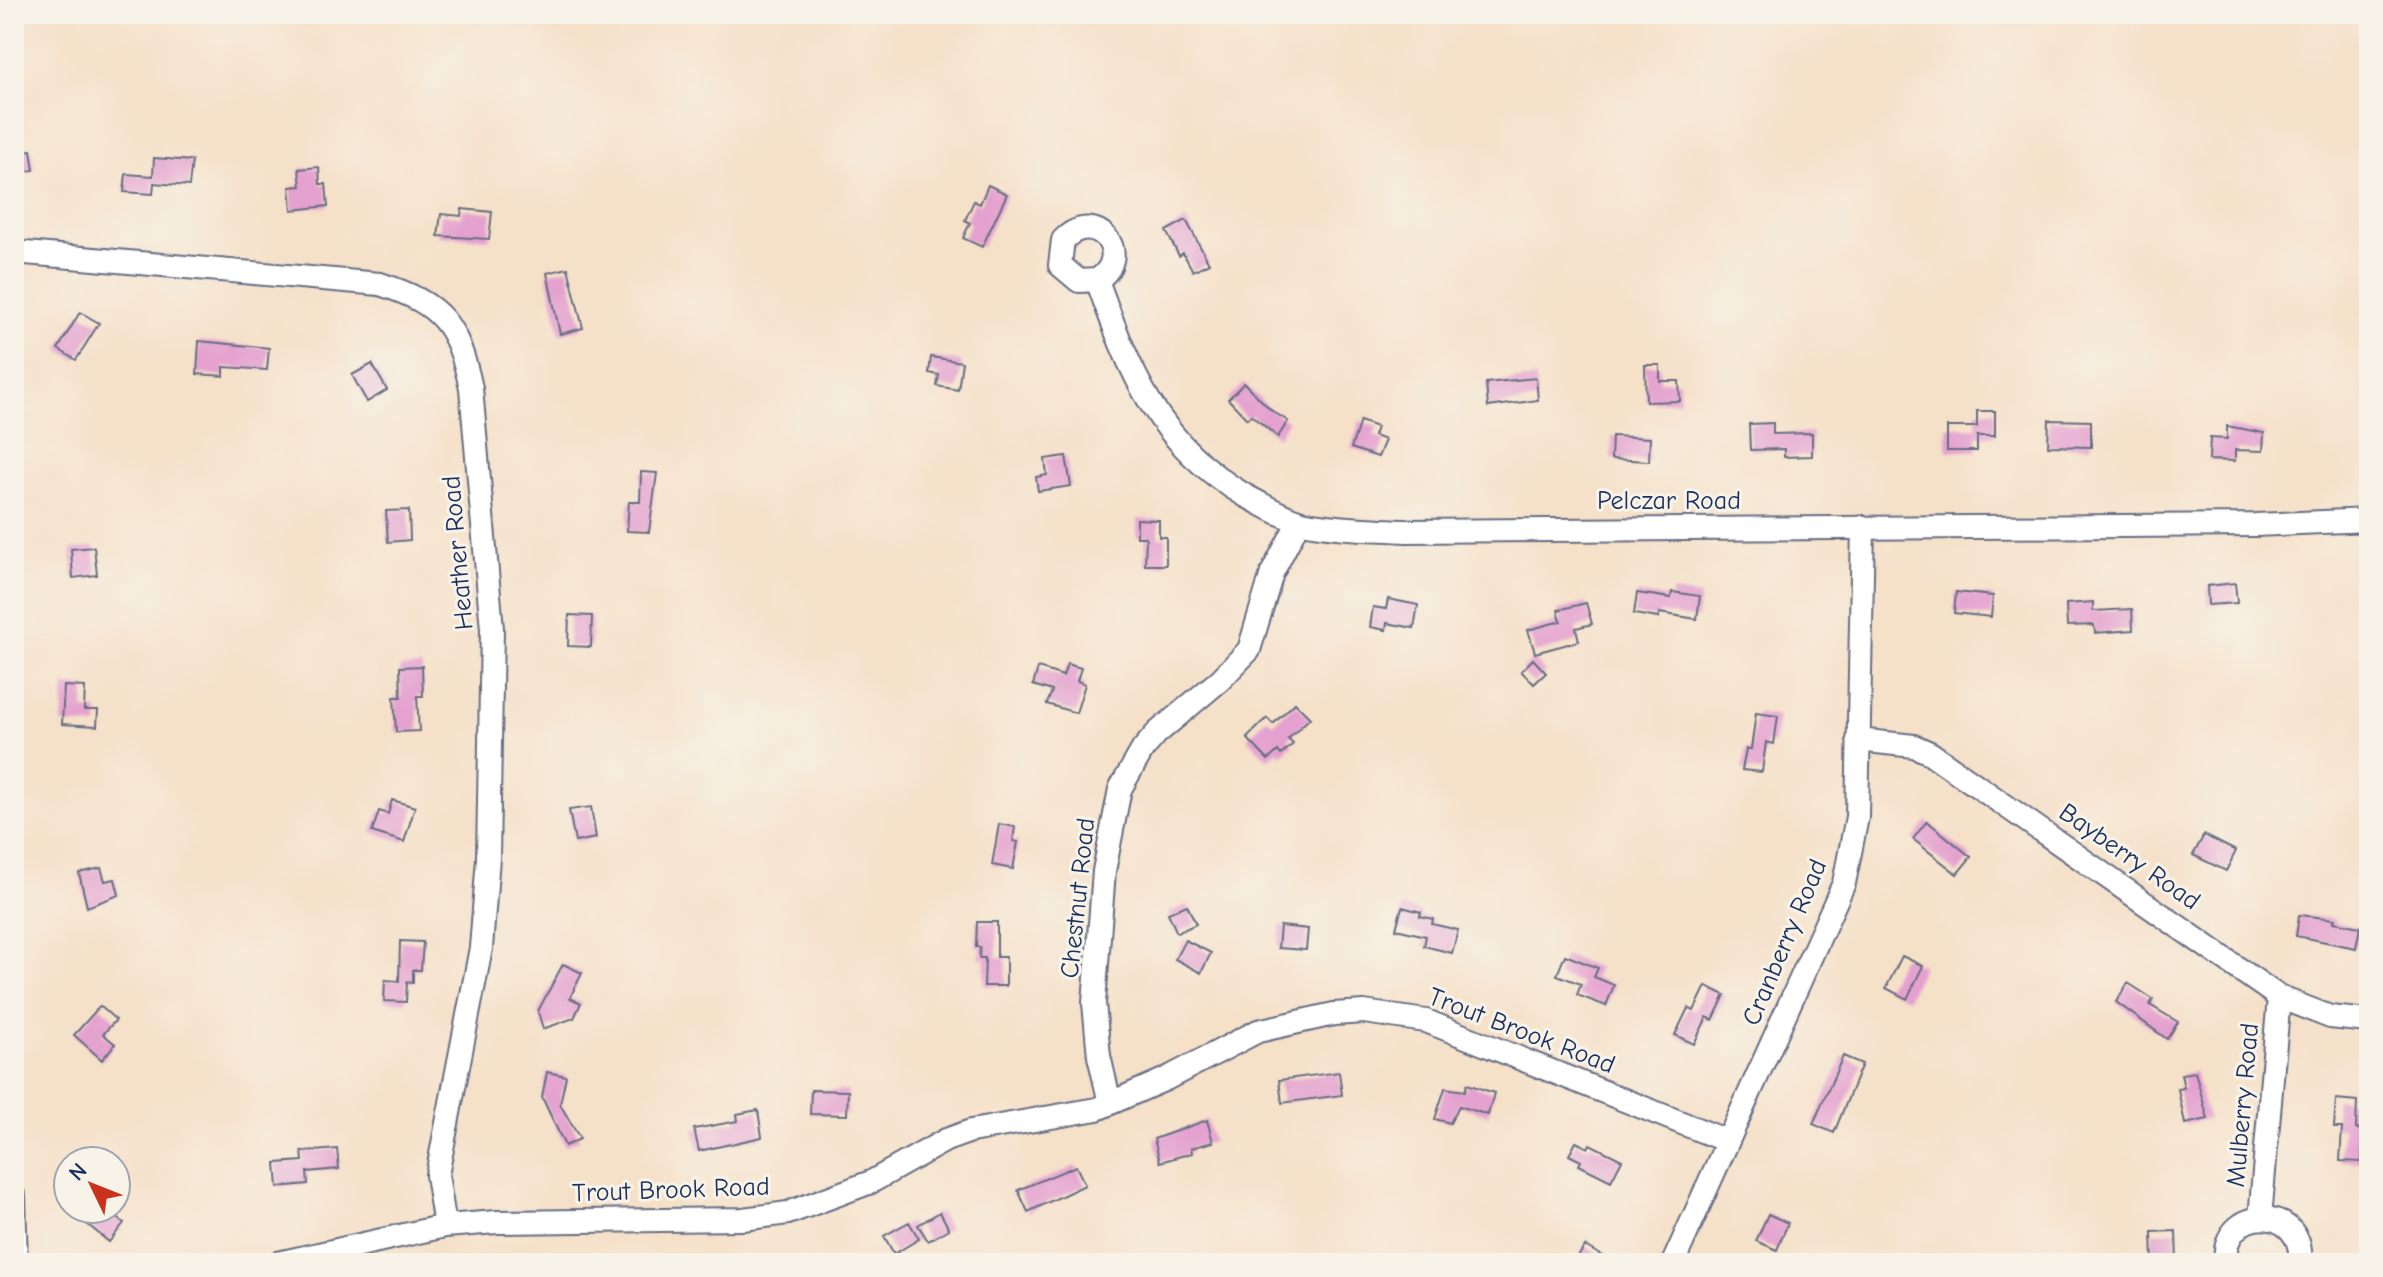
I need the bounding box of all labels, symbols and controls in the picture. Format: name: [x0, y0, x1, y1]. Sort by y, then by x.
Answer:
street label: Heather Road: [436, 475, 480, 631]
street label: Pelczar Road: [1597, 486, 1741, 516]
street label: Bayberry Road: [2053, 797, 2206, 916]
street label: Chestnut Road: [1055, 816, 1101, 980]
street label: Cranberry Road: [1736, 855, 1833, 1030]
street label: Trout Brook Road: [1424, 982, 1619, 1080]
street label: Mulberry Road: [2221, 1022, 2265, 1188]
north arrow: [52, 1145, 132, 1225]
text: N: [64, 1158, 93, 1186]
street label: Trout Brook Road: [572, 1172, 770, 1208]

